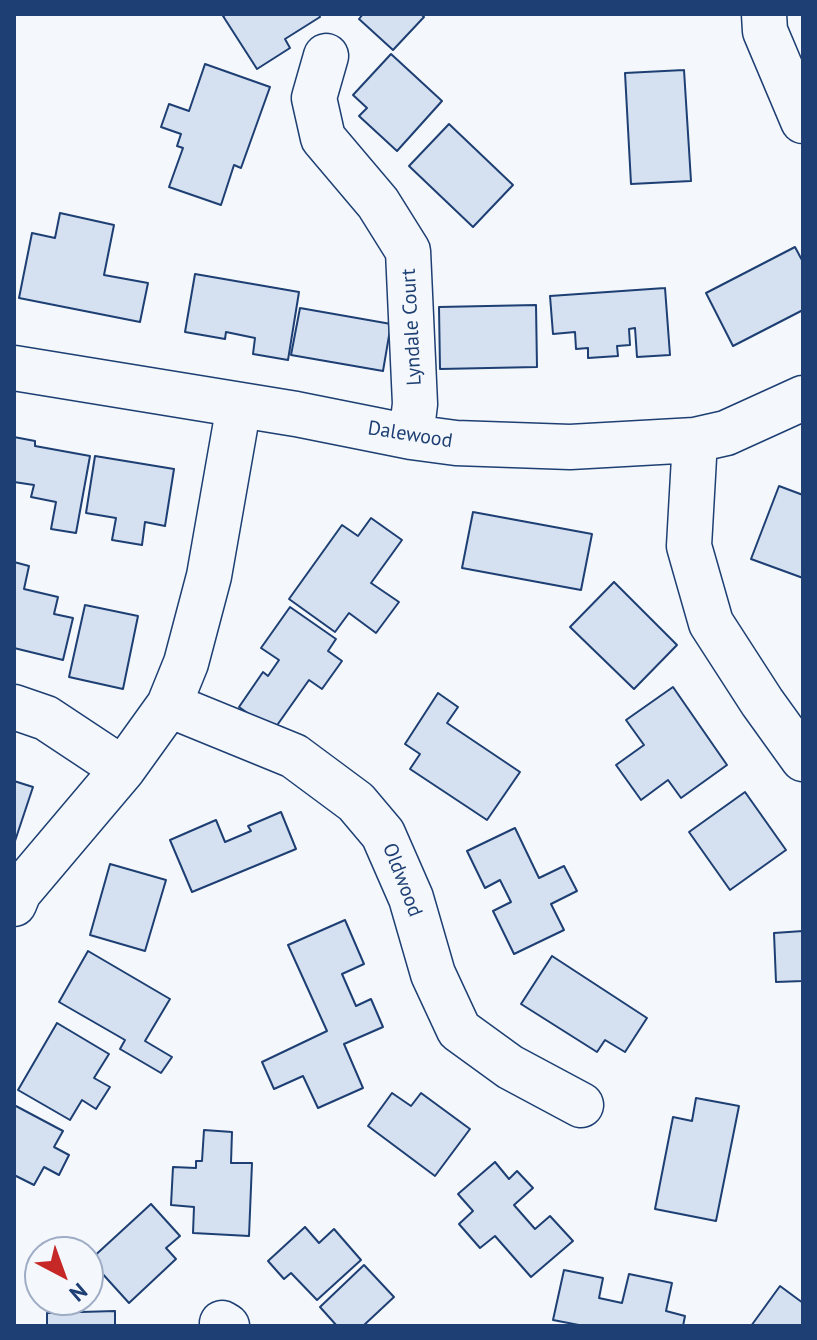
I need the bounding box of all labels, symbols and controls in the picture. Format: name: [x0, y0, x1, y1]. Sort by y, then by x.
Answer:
street label: Lyndale Court: [397, 268, 427, 386]
street label: Dalewood: [366, 416, 454, 454]
street label: Oldwood: [377, 840, 427, 920]
north arrow: [24, 1236, 104, 1316]
text: N: [64, 1277, 93, 1308]

